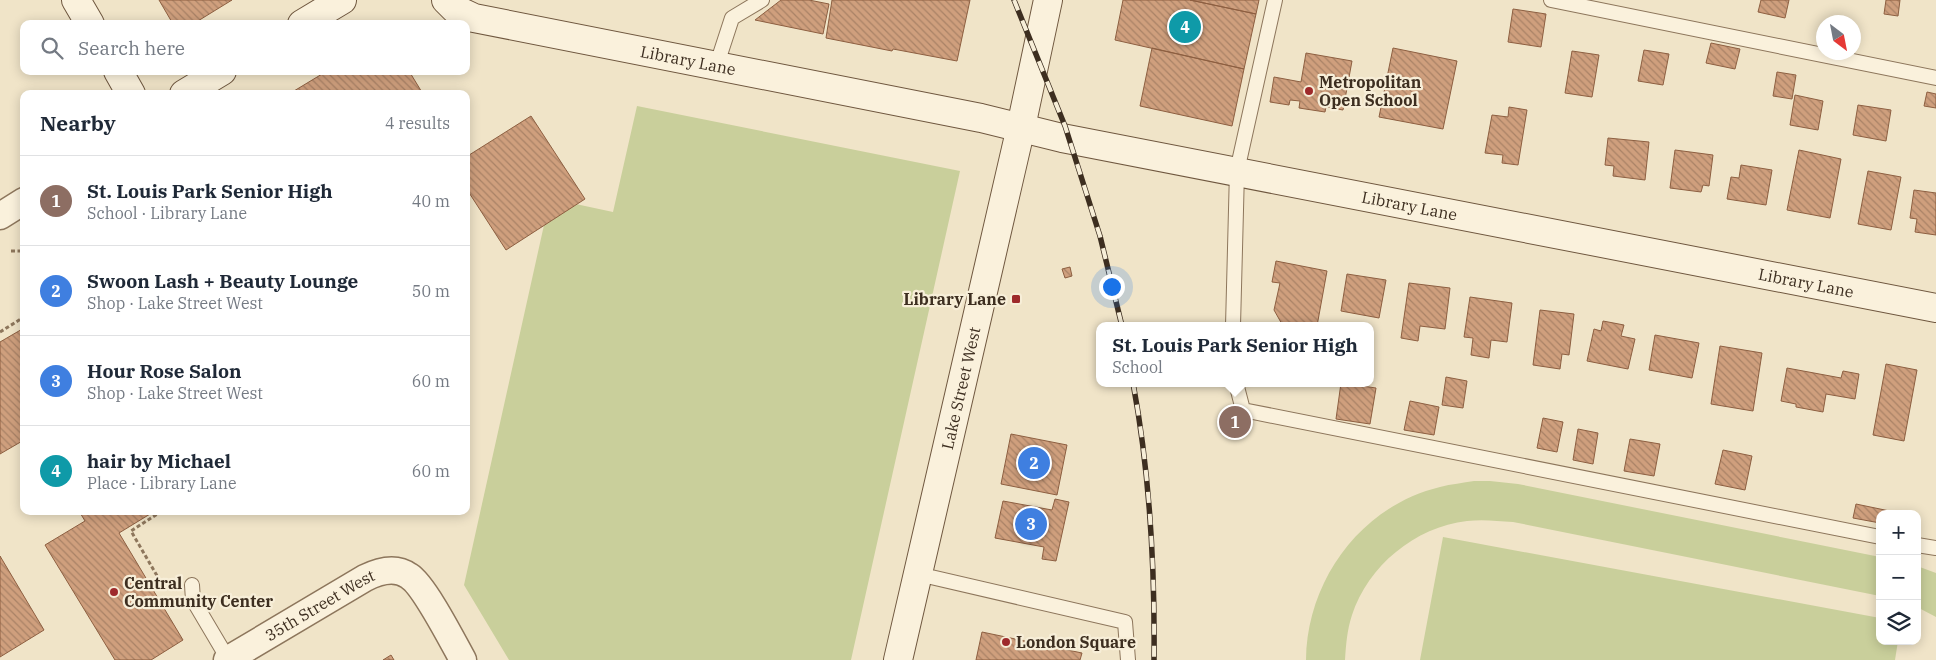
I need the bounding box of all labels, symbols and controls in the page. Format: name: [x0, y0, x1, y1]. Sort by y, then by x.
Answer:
pin: 4: [1169, 8, 1201, 46]
north arrow: [1816, 15, 1861, 60]
search box: [20, 20, 470, 75]
icon: search: [38, 34, 66, 62]
text: Search here: [78, 36, 185, 60]
street label: Library Lane: [639, 41, 738, 79]
place label: Metropolitan Open School: [1319, 72, 1422, 110]
marker: Metropolitan Open School: [1303, 85, 1315, 97]
text: Nearby: [40, 109, 116, 137]
text: 4 results: [385, 113, 450, 133]
text: St. Louis Park Senior High: [87, 179, 333, 203]
street label: Library Lane: [1360, 187, 1459, 225]
text: 1: [51, 191, 61, 211]
text: 40 m: [412, 191, 450, 211]
text: School · Library Lane: [87, 203, 247, 223]
street label: Library Lane: [1757, 264, 1856, 302]
text: Swoon Lash + Beauty Lounge: [87, 269, 358, 293]
your location: [1099, 274, 1125, 300]
text: 2: [51, 281, 61, 301]
text: 50 m: [412, 281, 450, 301]
place label: Library Lane: [904, 289, 1006, 309]
text: Shop · Lake Street West: [87, 293, 263, 313]
marker: Library Lane: [1010, 293, 1022, 305]
popup: [1096, 322, 1374, 387]
street label: Lake Street West: [937, 325, 985, 451]
text: St. Louis Park Senior High: [1112, 333, 1358, 357]
text: School: [1112, 357, 1163, 377]
text: Hour Rose Salon: [87, 359, 242, 383]
text: 3: [51, 371, 61, 391]
text: 60 m: [412, 371, 450, 391]
text: Shop · Lake Street West: [87, 383, 263, 403]
pin: 1: [1219, 403, 1251, 441]
pin: 2: [1018, 444, 1050, 482]
text: hair by Michael: [87, 449, 231, 473]
text: 4: [51, 461, 61, 481]
text: 60 m: [412, 461, 450, 481]
text: Place · Library Lane: [87, 473, 237, 493]
pin: 3: [1015, 505, 1047, 543]
map controls: [1876, 510, 1921, 645]
button: +: [1876, 510, 1921, 555]
button: −: [1876, 555, 1921, 600]
street label: 35th Street West: [261, 565, 378, 645]
place label: Central Community Center: [124, 573, 273, 611]
marker: Central Community Center: [108, 586, 120, 598]
button: layers: [1876, 600, 1921, 645]
place label: London Square: [1016, 632, 1136, 652]
marker: London Square: [1000, 636, 1012, 648]

